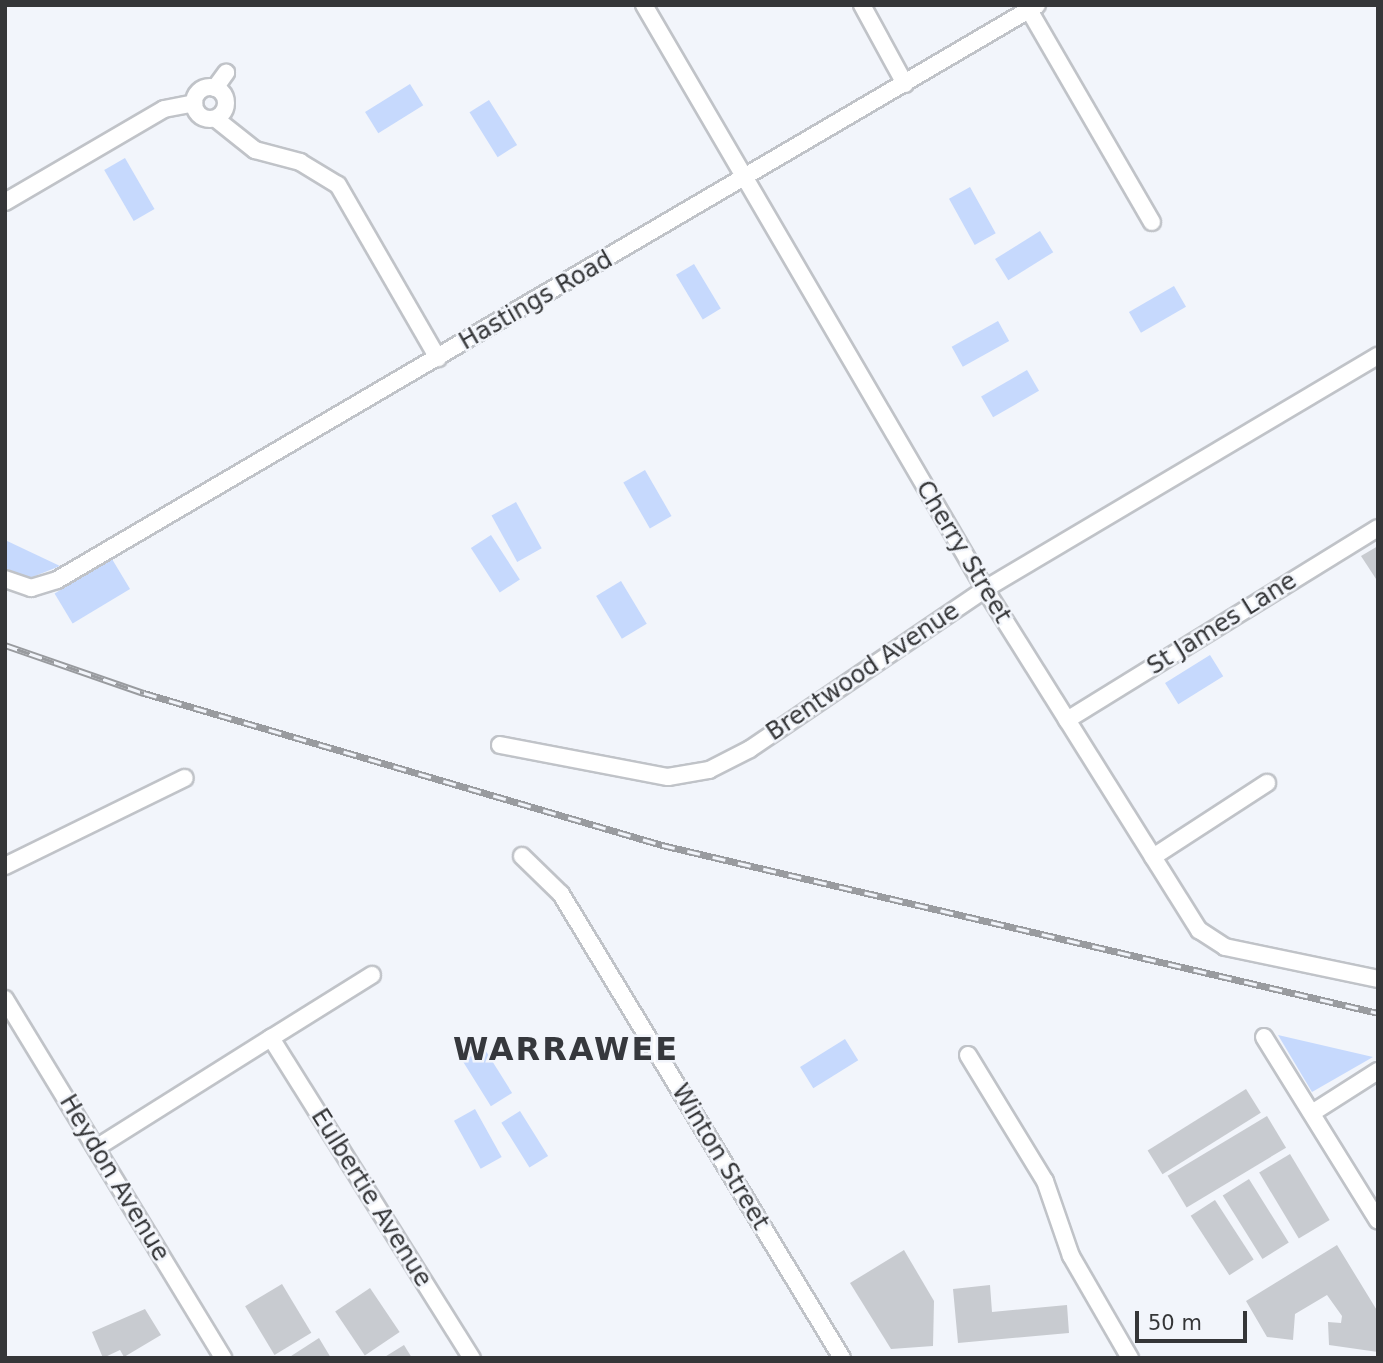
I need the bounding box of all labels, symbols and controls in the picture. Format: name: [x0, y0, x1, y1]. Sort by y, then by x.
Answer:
street label: Hastings Road: [454, 245, 618, 357]
street label: Cherry Street: [909, 476, 1017, 628]
street label: St James Lane: [1142, 567, 1302, 681]
street label: Brentwood Avenue: [761, 597, 965, 747]
district label: WARRAWEE: [454, 1030, 678, 1068]
street label: Winton Street: [665, 1079, 775, 1235]
street label: Heydon Avenue: [53, 1090, 175, 1266]
street label: Eulbertie Avenue: [305, 1104, 437, 1292]
scale bar: [1138, 1296, 1250, 1340]
text: 50 m: [1148, 1311, 1202, 1335]

